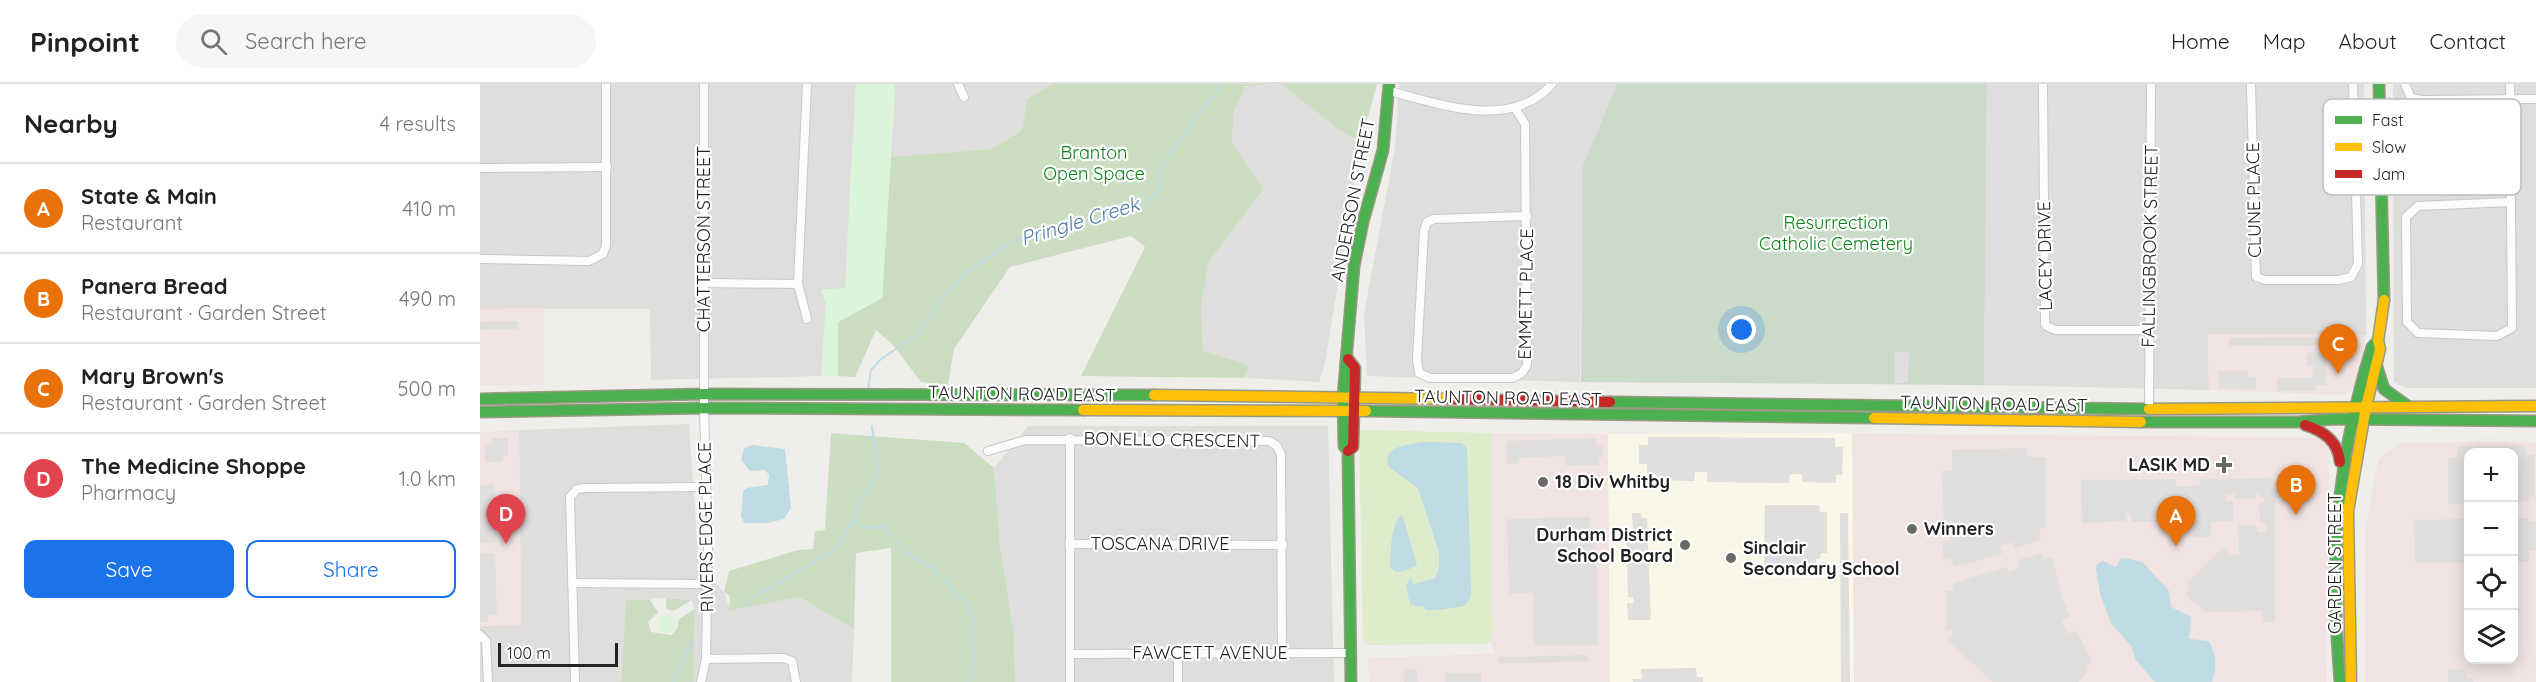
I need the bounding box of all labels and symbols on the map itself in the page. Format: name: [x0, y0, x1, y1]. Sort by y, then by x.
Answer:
legend: [2323, 99, 2521, 195]
text: Fast: [2372, 110, 2403, 130]
street label: ANDERSON STREET: [1325, 116, 1380, 284]
text: Slow: [2372, 137, 2406, 157]
park label: Branton Open Space: [1043, 141, 1145, 185]
street label: CLUNE PLACE: [2241, 142, 2266, 258]
street label: FALLINGBROOK STREET: [2136, 144, 2163, 348]
street label: CHATTERSON STREET: [692, 146, 715, 332]
text: Jam: [2372, 164, 2405, 184]
water label: Pringle Creek: [1018, 190, 1144, 250]
street label: LACEY DRIVE: [2032, 201, 2057, 311]
park label: Resurrection Catholic Cemetery: [1759, 211, 1913, 255]
street label: EMMETT PLACE: [1513, 228, 1538, 360]
your location: [1727, 315, 1756, 344]
pin: C: [2318, 324, 2358, 374]
street label: TAUNTON ROAD EAST: [928, 380, 1116, 407]
street label: TAUNTON ROAD EAST: [1414, 384, 1602, 411]
street label: TAUNTON ROAD EAST: [1900, 390, 2088, 417]
street label: BONELLO CRESCENT: [1084, 426, 1261, 453]
street label: RIVERS EDGE PLACE: [693, 442, 718, 612]
place label: LASIK MD: [2128, 453, 2210, 476]
marker: LASIK MD: [2215, 456, 2233, 474]
pin: B: [2276, 466, 2316, 515]
place label: 18 Div Whitby: [1555, 470, 1670, 493]
marker: 18 Div Whitby: [1536, 475, 1550, 489]
street label: GARDEN STREET: [2323, 492, 2346, 634]
pin: D: [486, 494, 526, 544]
pin: A: [2156, 496, 2196, 546]
place label: Winners: [1924, 517, 1994, 540]
marker: Winners: [1905, 522, 1919, 536]
place label: Durham District School Board: [1536, 523, 1673, 567]
street label: TOSCANA DRIVE: [1090, 532, 1230, 555]
place label: Sinclair Secondary School: [1743, 536, 1900, 580]
marker: Durham District School Board: [1678, 538, 1692, 552]
marker: Sinclair Secondary School: [1724, 551, 1738, 565]
scale bar: [498, 640, 618, 668]
street label: FAWCETT AVENUE: [1132, 641, 1288, 664]

